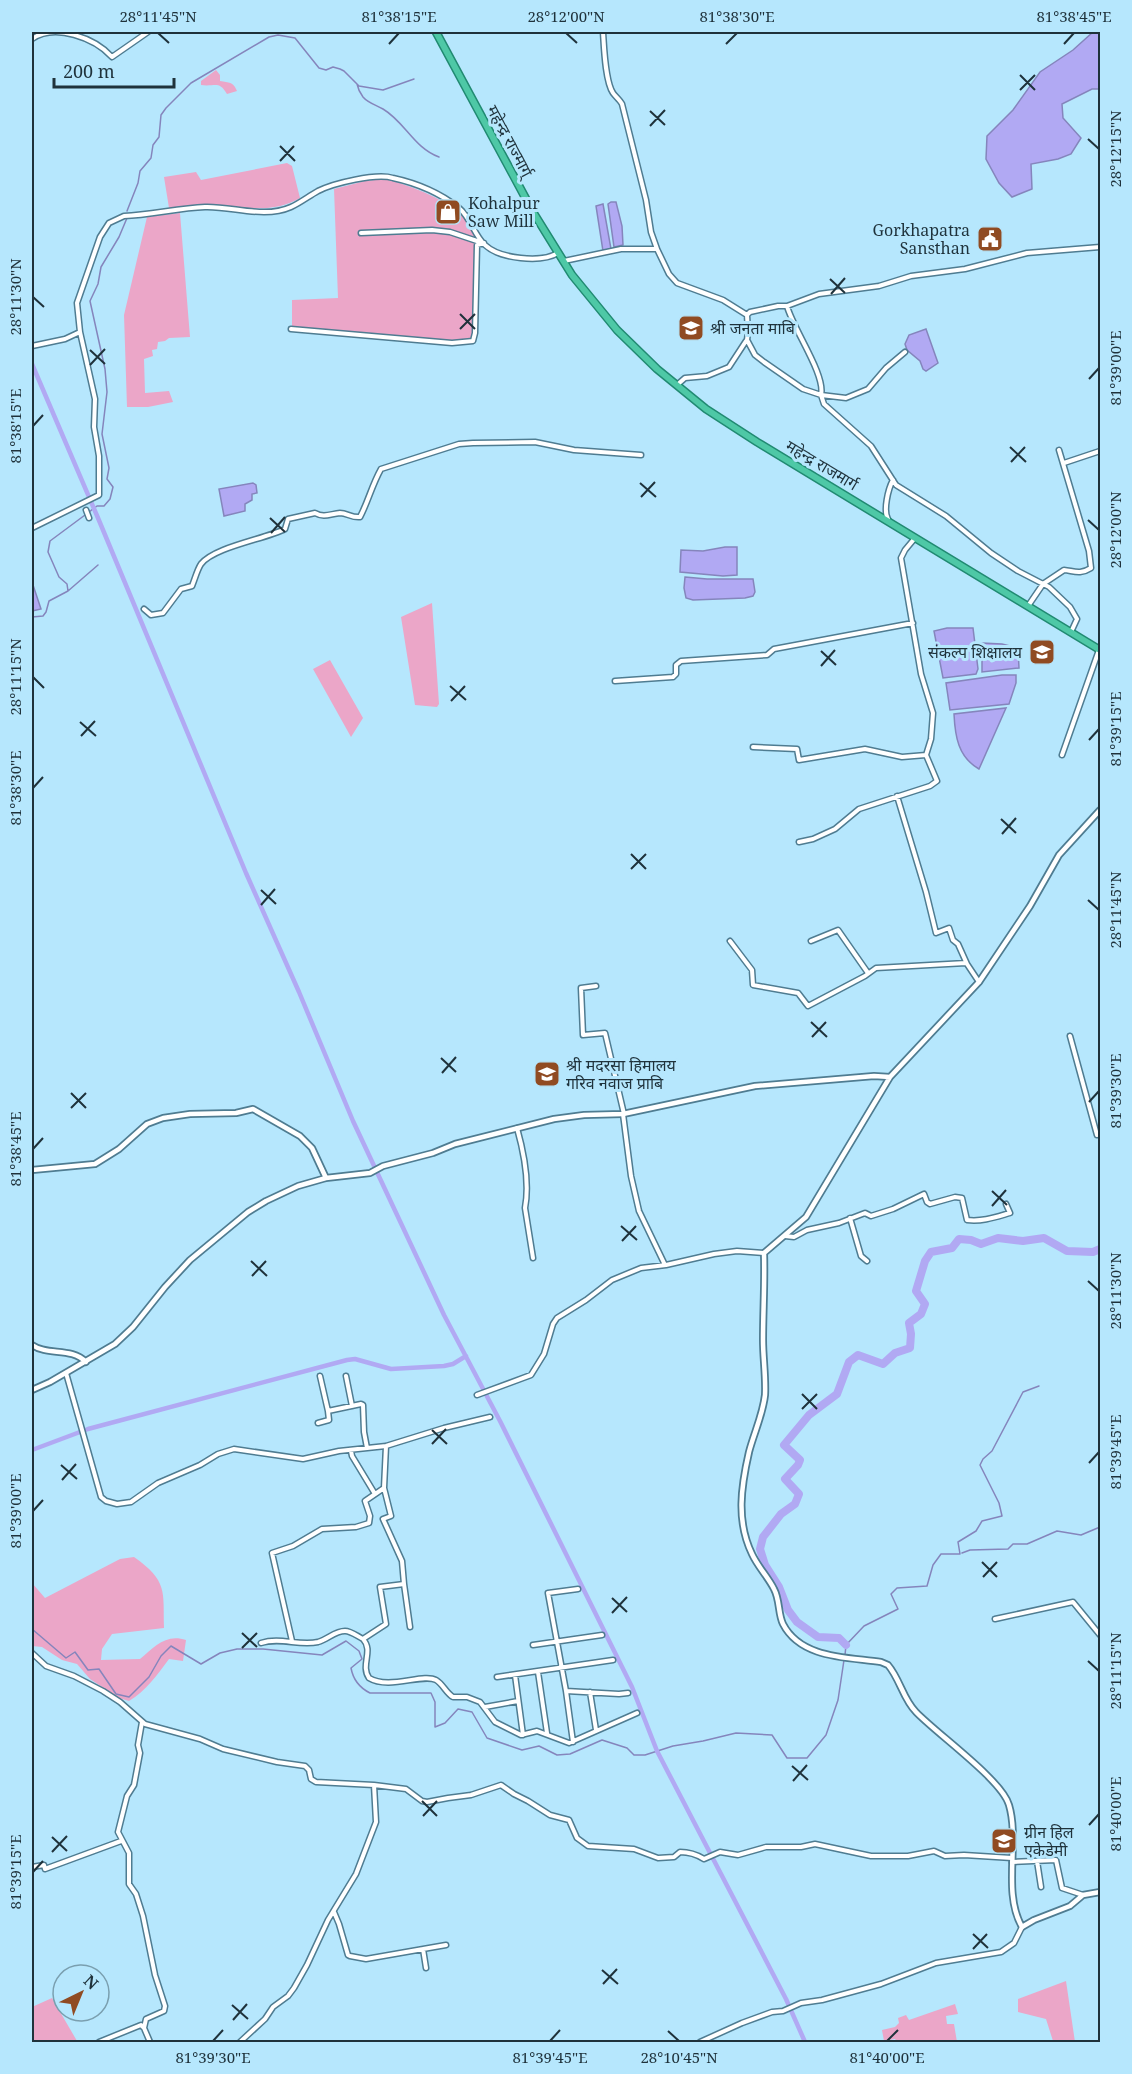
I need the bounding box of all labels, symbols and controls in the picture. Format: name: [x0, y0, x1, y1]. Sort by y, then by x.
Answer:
text: 28°11'45"N: [119, 6, 197, 26]
text: 81°38'15"E: [361, 6, 437, 26]
text: 28°12'00"N: [527, 6, 605, 26]
text: 81°38'30"E: [699, 6, 775, 26]
text: 81°38'45"E: [1036, 6, 1112, 26]
scale bar: [54, 51, 174, 89]
text: 200 m: [63, 59, 115, 83]
street label: महेन्द्र राज्मार्ग्: [482, 101, 539, 183]
text: 28°12'15"N: [1105, 110, 1125, 188]
place label: Kohalpur Saw Mill: [468, 192, 540, 232]
shop icon: Kohalpur Saw Mill: [433, 197, 463, 227]
place label: Gorkhapatra Sansthan: [873, 219, 970, 259]
public building icon: Gorkhapatra Sansthan: [975, 224, 1005, 254]
text: 28°11'30"N: [5, 258, 25, 336]
school or university icon: श्री जनता माबि: [676, 313, 706, 343]
place label: श्री जनता माबि: [710, 317, 796, 339]
text: 81°39'00"E: [1105, 330, 1125, 406]
text: 81°38'15"E: [5, 388, 25, 464]
street label: महेन्द्र राजमार्ग: [782, 435, 863, 496]
text: 28°12'00"N: [1105, 491, 1125, 569]
school or university icon: संकल्प शिक्षालय: [1027, 637, 1057, 667]
text: 28°11'15"N: [5, 638, 25, 716]
place label: संकल्प शिक्षालय: [928, 641, 1023, 663]
text: 81°39'15"E: [1105, 691, 1125, 767]
text: 81°38'30"E: [5, 750, 25, 826]
text: 28°11'45"N: [1105, 871, 1125, 949]
text: 81°39'30"E: [1105, 1053, 1125, 1129]
place label: श्री मदरसा हिमालय गरिव नवाज प्राबि: [566, 1054, 677, 1094]
school or university icon: श्री मदरसा हिमालय गरिव नवाज प्राबि: [532, 1059, 562, 1089]
text: 81°38'45"E: [5, 1111, 25, 1187]
text: 28°11'30"N: [1105, 1252, 1125, 1330]
text: 81°39'45"E: [1105, 1414, 1125, 1490]
text: 81°39'00"E: [5, 1473, 25, 1549]
text: 28°11'15"N: [1105, 1632, 1125, 1710]
text: 81°40'00"E: [1105, 1776, 1125, 1852]
place label: ग्रीन हिल एकेडेमी: [1024, 1821, 1075, 1861]
school or university icon: ग्रीन हिल एकेडेमी: [989, 1826, 1019, 1856]
text: 81°39'15"E: [5, 1834, 25, 1910]
north arrow: [51, 1963, 111, 2023]
text: N: [79, 1970, 104, 1995]
text: 81°39'30"E: [175, 2047, 251, 2067]
text: 81°39'45"E: [512, 2047, 588, 2067]
text: 28°10'45"N: [640, 2047, 718, 2067]
text: 81°40'00"E: [849, 2047, 925, 2067]

